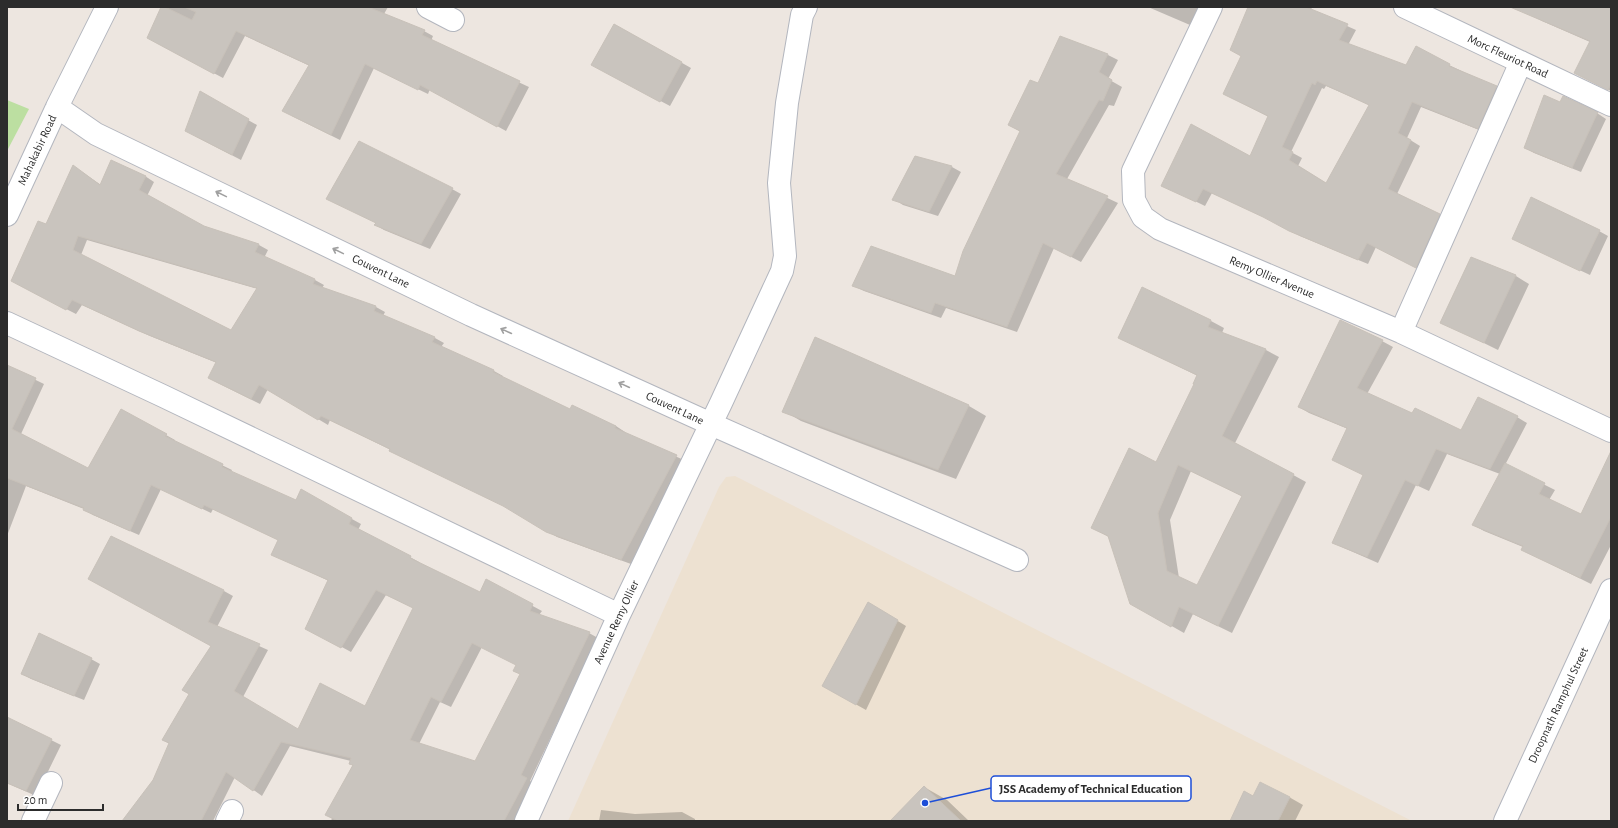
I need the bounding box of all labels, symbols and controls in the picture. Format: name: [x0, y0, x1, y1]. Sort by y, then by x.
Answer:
street label: Morc Fleuriot Road: [1466, 32, 1550, 80]
street label: Mahakabir Road: [15, 113, 59, 187]
one-way arrow: [215, 190, 227, 197]
one-way arrow: [333, 247, 345, 254]
street label: Couvent Lane: [350, 252, 412, 290]
street label: Remy Ollier Avenue: [1227, 254, 1316, 301]
one-way arrow: [500, 327, 512, 334]
one-way arrow: [619, 381, 631, 388]
street label: Couvent Lane: [644, 389, 706, 427]
street label: Avenue Remy Ollier: [591, 578, 642, 666]
street label: Droopnath Ramphul Street: [1526, 645, 1590, 765]
callout: JSS Academy of Technical Education: [991, 776, 1191, 801]
text: JSS Academy of Technical Education: [999, 783, 1183, 796]
scale bar: [18, 786, 103, 812]
text: 20 m: [24, 794, 47, 806]

